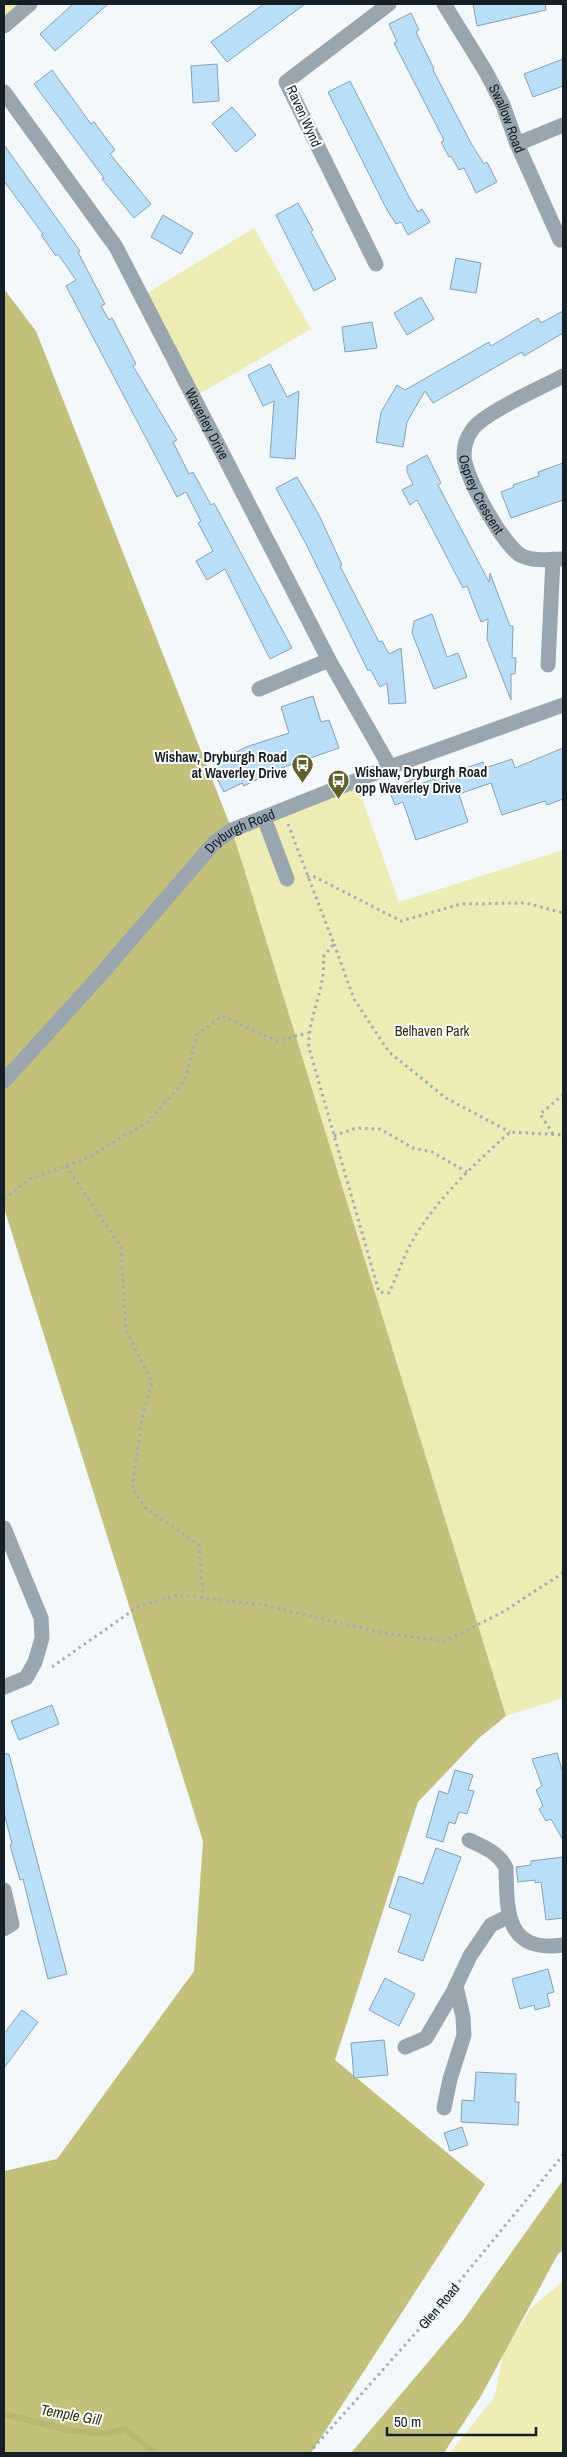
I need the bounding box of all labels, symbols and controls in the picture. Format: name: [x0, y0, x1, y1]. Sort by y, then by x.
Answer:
street label: Swallow Road: [485, 81, 529, 156]
street label: Raven Wynd: [282, 82, 326, 150]
street label: Waverley Drive: [181, 385, 233, 463]
street label: Osprey Crescent: [455, 453, 508, 538]
place label: Wishaw, Dryburgh Road at Waverley Drive: [155, 748, 287, 782]
bus stop icon: Wishaw, Dryburgh Road at Waverley Drive: [291, 753, 315, 784]
place label: Wishaw, Dryburgh Road opp Waverley Drive: [355, 763, 487, 797]
bus stop icon: Wishaw, Dryburgh Road opp Waverley Drive: [327, 768, 351, 799]
street label: Dryburgh Road: [200, 805, 277, 857]
park label: Belhaven Park: [395, 1022, 470, 1040]
street label: Glen Road: [414, 2279, 463, 2333]
water label: Temple Gill: [39, 2399, 103, 2430]
scale bar: [387, 2404, 536, 2436]
text: 50 m: [394, 2411, 421, 2432]

